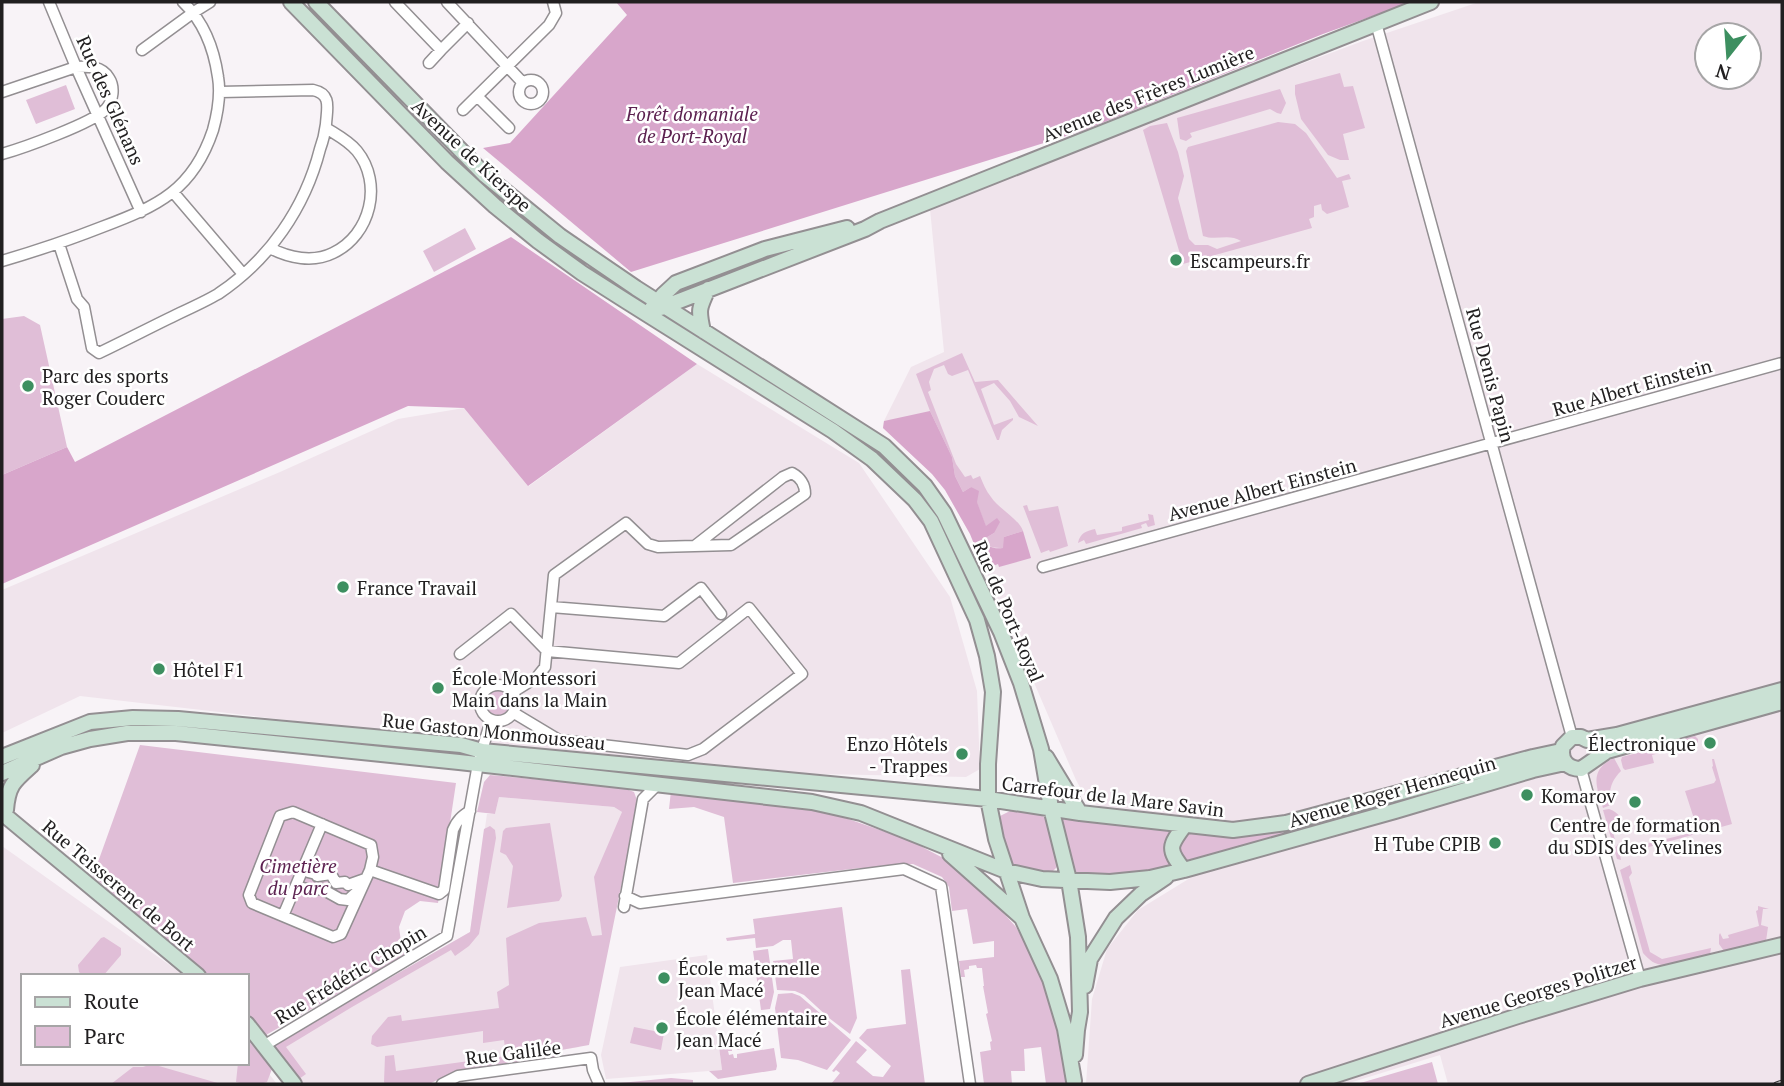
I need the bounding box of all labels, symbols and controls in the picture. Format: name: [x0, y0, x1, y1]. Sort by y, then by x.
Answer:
north arrow: [1693, 21, 1763, 91]
street label: Rue des Glénans: [71, 31, 151, 169]
street label: Avenue des Frères Lumière: [1038, 39, 1258, 147]
text: N: [1712, 59, 1733, 87]
street label: Avenue de Kierspe: [407, 93, 537, 217]
park label: Forêt domaniale de Port-Royal: [625, 101, 758, 148]
place label: Escampeurs.fr: [1190, 248, 1311, 273]
marker: Escampeurs.fr: [1168, 252, 1184, 268]
street label: Rue Denis Papin: [1461, 305, 1521, 445]
street label: Rue Albert Einstein: [1550, 352, 1714, 422]
place label: Parc des sports Roger Couderc: [42, 363, 169, 410]
marker: Parc des sports Roger Couderc: [20, 378, 36, 394]
street label: Avenue Albert Einstein: [1165, 452, 1359, 526]
street label: Rue de Port-Royal: [968, 536, 1050, 686]
place label: France Travail: [357, 575, 477, 600]
marker: France Travail: [335, 579, 351, 595]
place label: Hôtel F1: [173, 657, 245, 682]
marker: Hôtel F1: [151, 661, 167, 677]
place label: École Montessori Main dans la Main: [452, 665, 607, 712]
marker: École Montessori Main dans la Main: [430, 680, 446, 696]
street label: Rue Gaston Monmousseau: [381, 707, 607, 755]
place label: Enzo Hôtels - Trappes: [847, 731, 948, 778]
place label: Électronique: [1588, 731, 1696, 756]
marker: Électronique: [1702, 735, 1718, 751]
marker: Enzo Hôtels - Trappes: [954, 746, 970, 762]
street label: Avenue Roger Hennequin: [1286, 749, 1498, 833]
street label: Carrefour de la Mare Savin: [1000, 770, 1226, 822]
place label: Komarov: [1541, 783, 1616, 808]
marker: Komarov: [1519, 787, 1535, 803]
marker: Centre de formation du SDIS des Yvelines: [1627, 794, 1643, 810]
place label: Centre de formation du SDIS des Yvelines: [1548, 812, 1722, 859]
street label: Rue Teisserenc de Bort: [37, 814, 201, 956]
place label: H Tube CPIB: [1374, 831, 1481, 856]
marker: H Tube CPIB: [1487, 835, 1503, 851]
park label: Cimetière du parc: [259, 853, 337, 900]
street label: Rue Frédéric Chopin: [270, 919, 430, 1029]
street label: Avenue Georges Politzer: [1436, 949, 1640, 1033]
place label: École maternelle Jean Macé: [678, 955, 820, 1002]
marker: École maternelle Jean Macé: [656, 970, 672, 986]
legend: [21, 974, 248, 1065]
text: Route: [84, 987, 139, 1015]
place label: École élémentaire Jean Macé: [676, 1005, 827, 1052]
marker: École élémentaire Jean Macé: [654, 1020, 670, 1036]
text: Parc: [84, 1022, 125, 1050]
street label: Rue Galilée: [464, 1034, 562, 1070]

